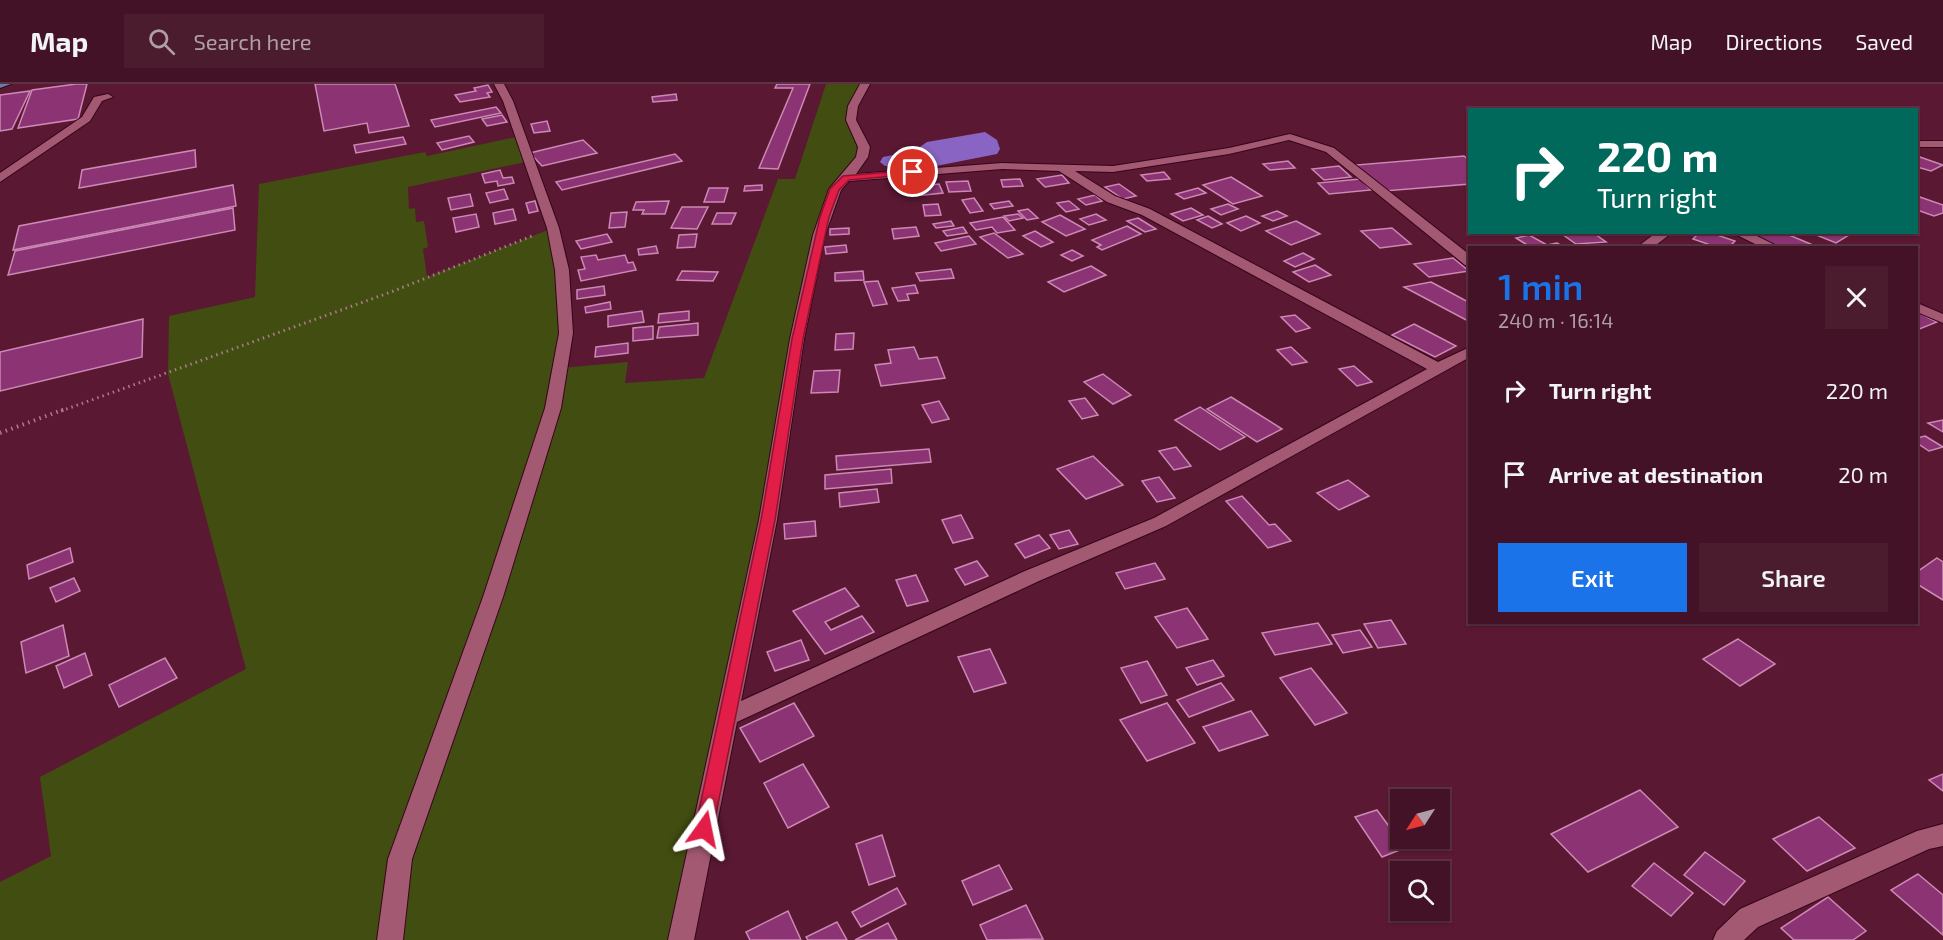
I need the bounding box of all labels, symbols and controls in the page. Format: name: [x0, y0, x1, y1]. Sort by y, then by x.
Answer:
search box: [124, 14, 544, 68]
text: Map: [30, 24, 88, 58]
icon: search: [145, 25, 178, 58]
text: Search here: [193, 28, 312, 54]
text: Map: [1650, 29, 1693, 54]
text: Directions: [1726, 29, 1822, 54]
text: Saved: [1855, 29, 1913, 54]
text: 220 m: [1597, 130, 1718, 180]
icon: right: [1498, 132, 1576, 210]
pin: [887, 146, 938, 197]
icon: arrive: [896, 155, 929, 188]
text: Turn right: [1597, 181, 1717, 213]
text: 1 min: [1498, 264, 1583, 307]
button: close: [1825, 266, 1888, 329]
text: 240 m · 16:14: [1498, 308, 1614, 332]
icon: right: [1498, 374, 1531, 407]
text: Turn right: [1549, 377, 1651, 403]
text: 220 m: [1826, 377, 1888, 403]
icon: arrive: [1498, 458, 1531, 491]
text: Arrive at destination: [1549, 461, 1763, 487]
text: 20 m: [1838, 461, 1888, 487]
button: Exit: [1498, 543, 1687, 612]
button: Share: [1699, 543, 1888, 612]
north arrow: [1390, 789, 1450, 849]
map controls: [1390, 789, 1450, 921]
position arrow: [672, 797, 736, 861]
button: search: [1390, 861, 1450, 921]

